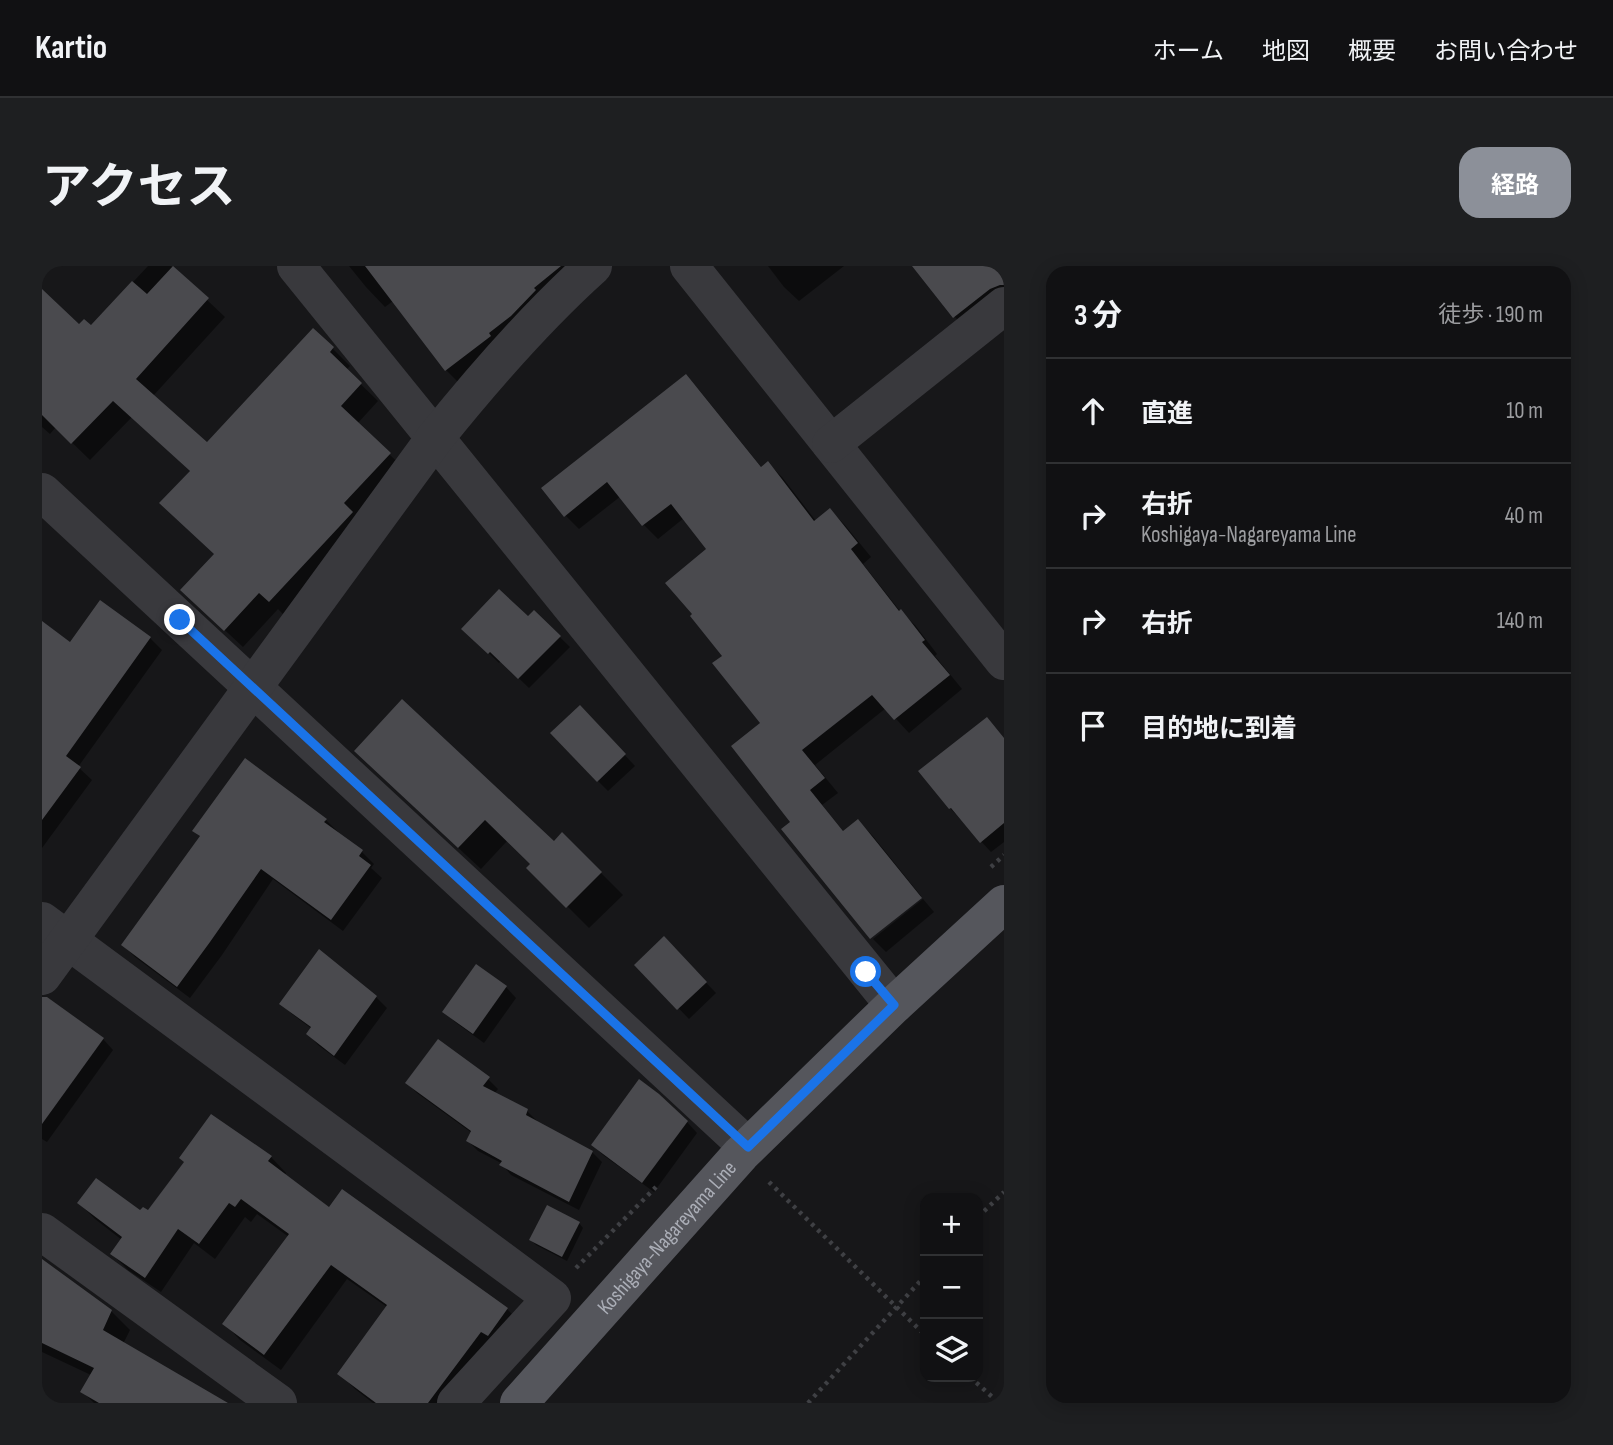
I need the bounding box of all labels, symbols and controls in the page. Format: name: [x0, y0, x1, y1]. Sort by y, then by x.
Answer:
text: Kartio: [35, 28, 107, 68]
text: ホーム: [1153, 37, 1224, 66]
text: 地図: [1262, 37, 1310, 66]
text: 概要: [1348, 37, 1396, 66]
text: お問い合わせ: [1434, 37, 1578, 66]
button: 経路: [1459, 147, 1571, 218]
text: アクセス: [42, 159, 236, 218]
text: 3 分: [1074, 298, 1122, 334]
text: 徒歩 · 190 m: [1438, 301, 1543, 329]
icon: ahead: [1074, 392, 1112, 430]
text: 10 m: [1506, 397, 1543, 425]
text: 直進: [1141, 399, 1193, 430]
text: 右折: [1141, 490, 1193, 521]
icon: right: [1074, 497, 1112, 535]
text: 40 m: [1505, 502, 1543, 530]
text: Koshigaya-Nagareyama Line: [1141, 521, 1357, 549]
icon: right: [1074, 602, 1112, 640]
route end: [164, 604, 195, 635]
text: 140 m: [1497, 607, 1543, 635]
text: 右折: [1141, 609, 1193, 640]
icon: arrive: [1074, 707, 1112, 745]
text: 目的地に到着: [1141, 714, 1297, 745]
route start: [850, 956, 881, 987]
street label: Koshigaya-Nagareyama Line: [592, 1156, 742, 1319]
map controls: [920, 1193, 983, 1382]
button: +: [920, 1193, 983, 1256]
button: −: [920, 1256, 983, 1319]
button: layers: [920, 1319, 983, 1382]

